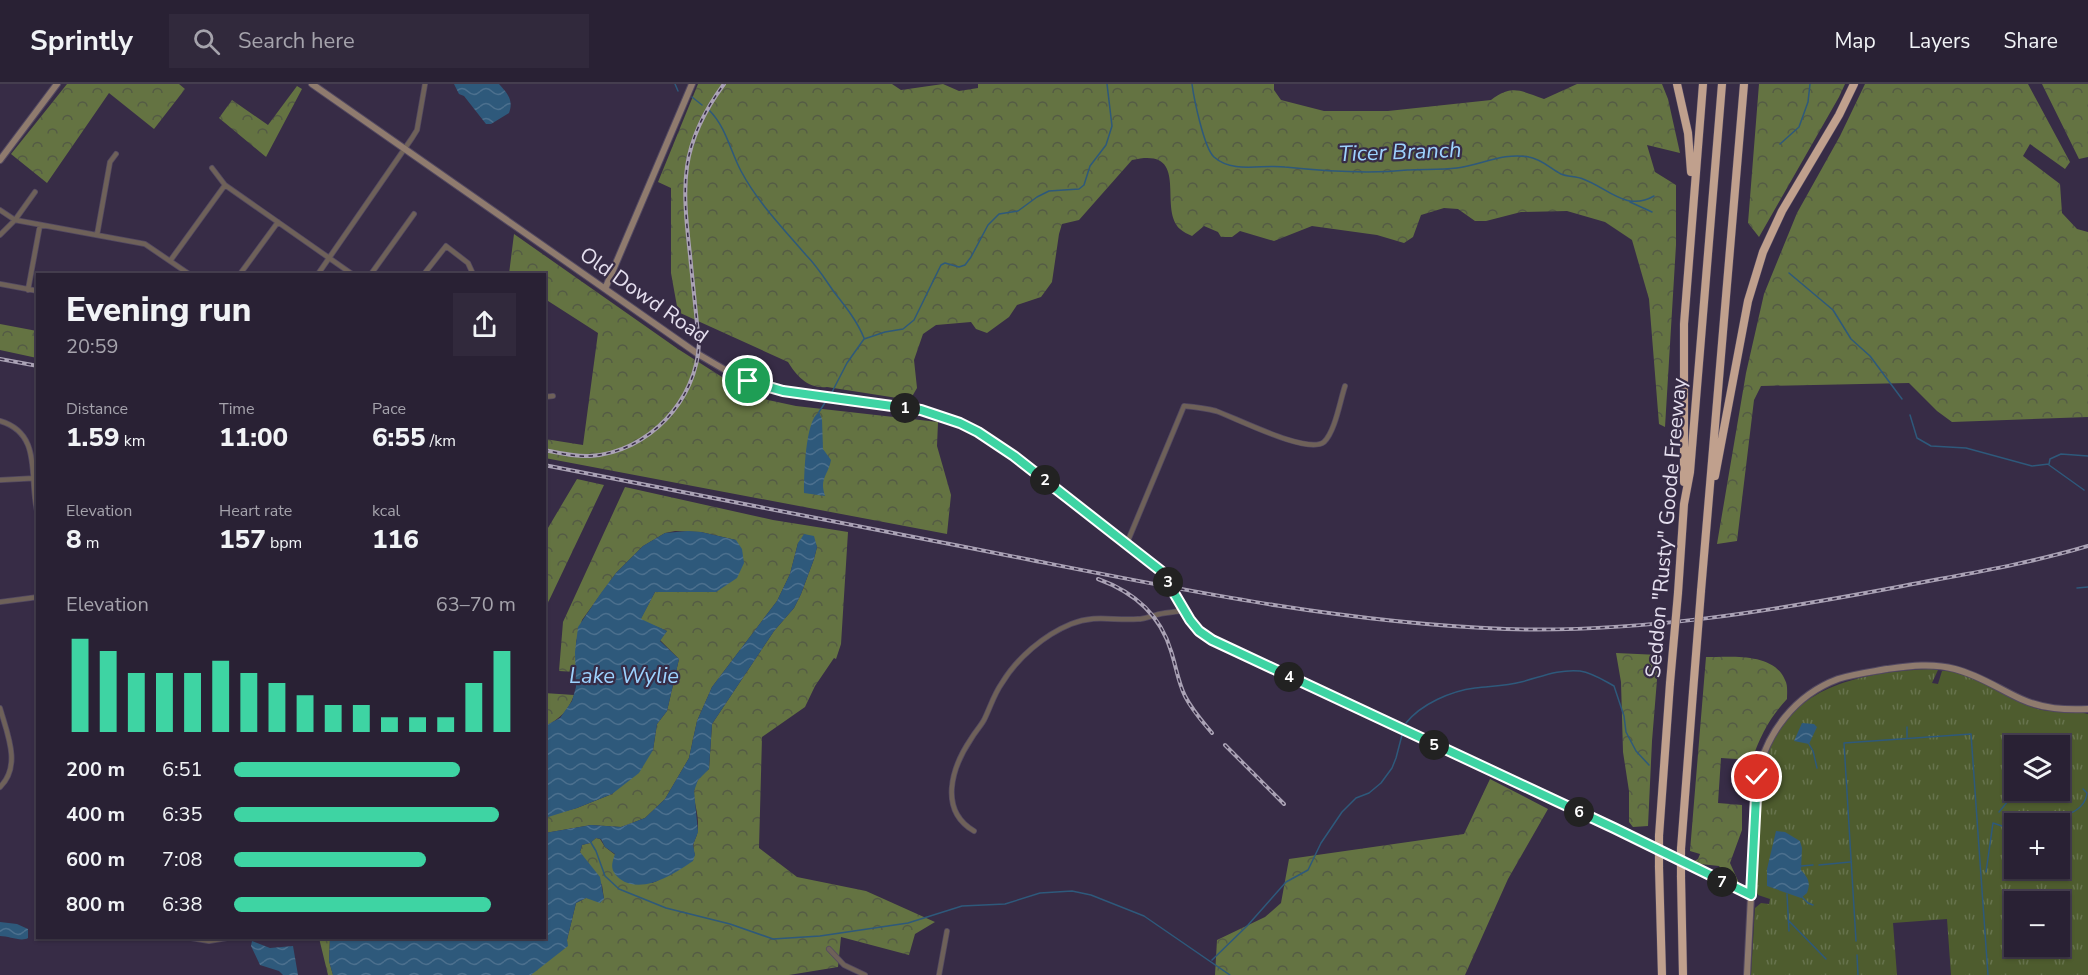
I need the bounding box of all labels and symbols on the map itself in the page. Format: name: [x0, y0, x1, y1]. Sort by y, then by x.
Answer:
water label: Ticer Branch: [1338, 135, 1462, 169]
street label: Old Dowd Road: [574, 240, 714, 350]
pin: [722, 355, 773, 406]
street label: Seddon "Rusty" Goode Freeway: [1639, 377, 1693, 679]
pin: 1: [890, 393, 920, 423]
pin: 2: [1030, 465, 1060, 495]
pin: 3: [1153, 567, 1183, 597]
water label: Lake Wylie: [569, 661, 679, 691]
pin: 4: [1274, 662, 1304, 692]
pin: 5: [1419, 730, 1449, 760]
pin: [1731, 751, 1782, 802]
pin: 6: [1564, 797, 1594, 827]
pin: 7: [1707, 867, 1737, 897]

